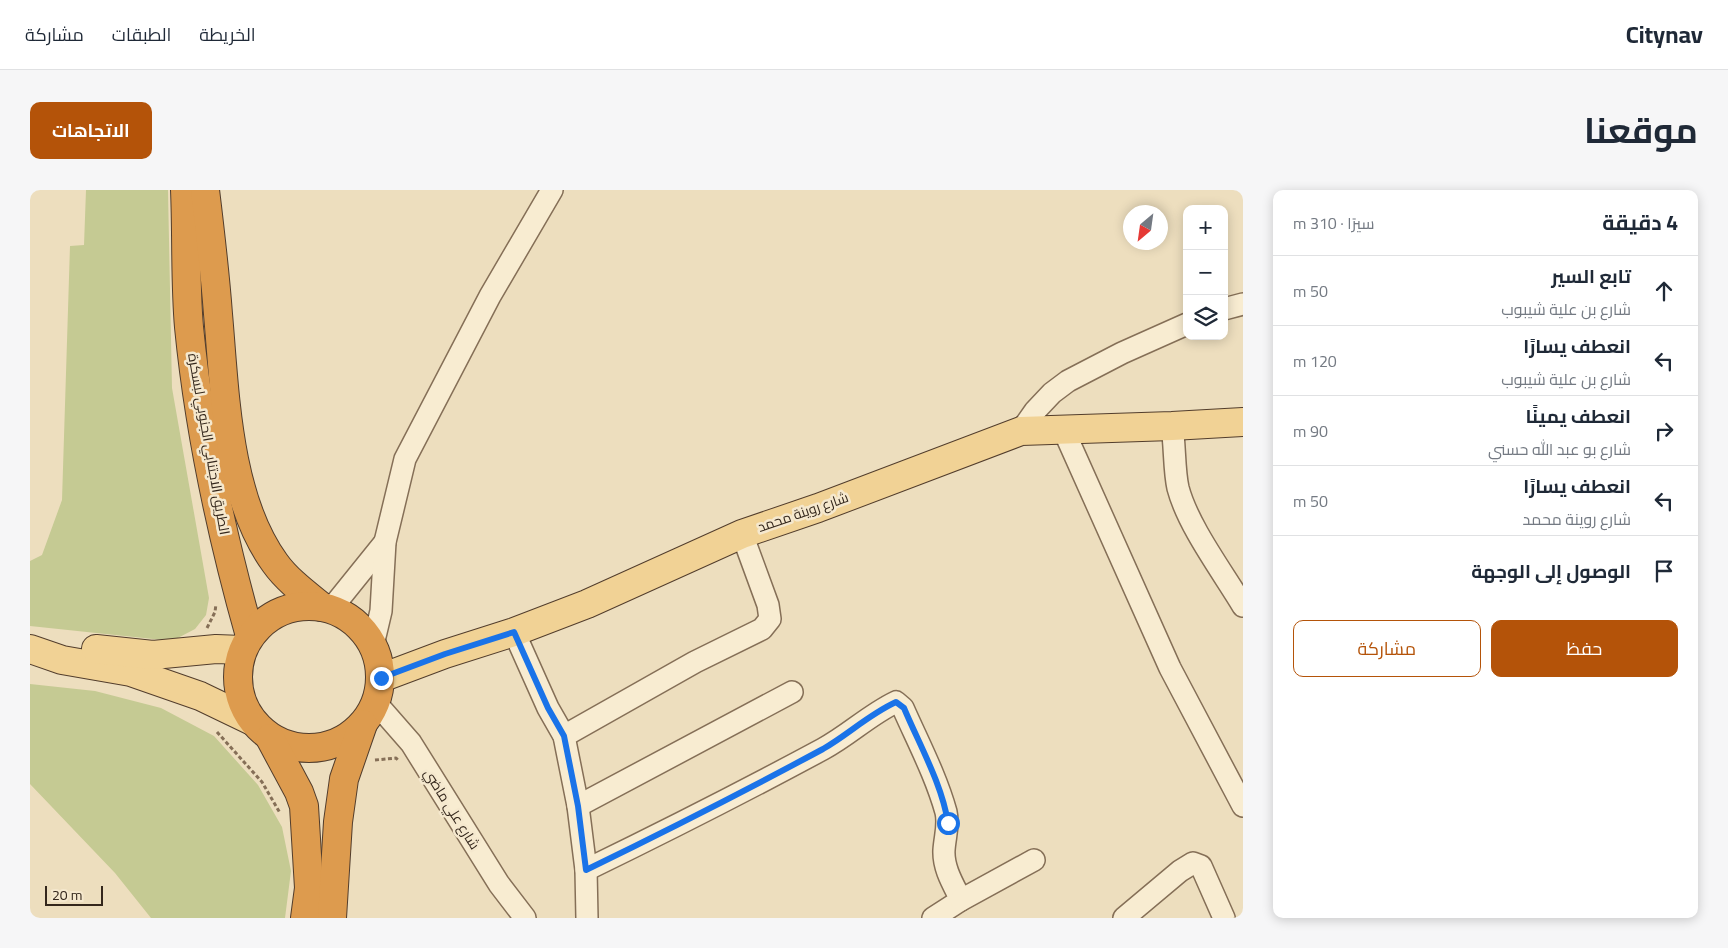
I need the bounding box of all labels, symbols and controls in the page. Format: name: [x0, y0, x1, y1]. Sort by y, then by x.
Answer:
text: Citynav: [1626, 12, 1703, 57]
text: مشاركة: [25, 18, 84, 51]
text: الطبقات: [112, 18, 171, 51]
text: الخريطة: [199, 18, 256, 51]
text: موقعنا: [1584, 97, 1698, 163]
button: الاتجاهات: [30, 102, 152, 159]
text: 4 دقيقة: [1602, 203, 1678, 242]
north arrow: [1123, 205, 1168, 250]
map controls: [1183, 205, 1228, 340]
button: +: [1183, 205, 1228, 250]
text: سيرًا · 310 m: [1293, 208, 1374, 238]
button: −: [1183, 250, 1228, 295]
text: تابع السير: [1551, 258, 1631, 294]
text: 50 m: [1293, 276, 1328, 306]
icon: ahead: [1650, 277, 1678, 305]
text: شارع بن علية شيبوب: [1501, 294, 1631, 324]
button: layers: [1183, 295, 1228, 340]
text: انعطف يسارًا: [1523, 328, 1631, 364]
text: 120 m: [1293, 346, 1337, 376]
icon: left: [1650, 347, 1678, 375]
street label: الطريق الاجتنابي الجنوبي لبسكرة: [180, 351, 238, 537]
text: شارع بن علية شيبوب: [1501, 364, 1631, 394]
text: انعطف يمينًا: [1526, 398, 1631, 434]
text: 90 m: [1293, 416, 1328, 446]
icon: right: [1650, 417, 1678, 445]
text: شارع بو عبد الله حسني: [1488, 434, 1631, 464]
text: انعطف يسارًا: [1523, 468, 1631, 504]
street label: شارع روينة محمد: [754, 484, 852, 540]
text: 50 m: [1293, 486, 1328, 516]
icon: left: [1650, 487, 1678, 515]
text: شارع روينة محمد: [1523, 504, 1631, 534]
text: الوصول إلى الوجهة: [1471, 553, 1631, 589]
icon: arrive: [1650, 557, 1678, 585]
button: مشاركة: [1293, 620, 1481, 677]
button: حفظ: [1491, 620, 1678, 677]
route end: [370, 667, 393, 690]
street label: شارع علي ماضي: [417, 763, 487, 855]
route start: [937, 812, 960, 835]
text: 20 m: [52, 882, 82, 908]
scale bar: [45, 883, 102, 906]

